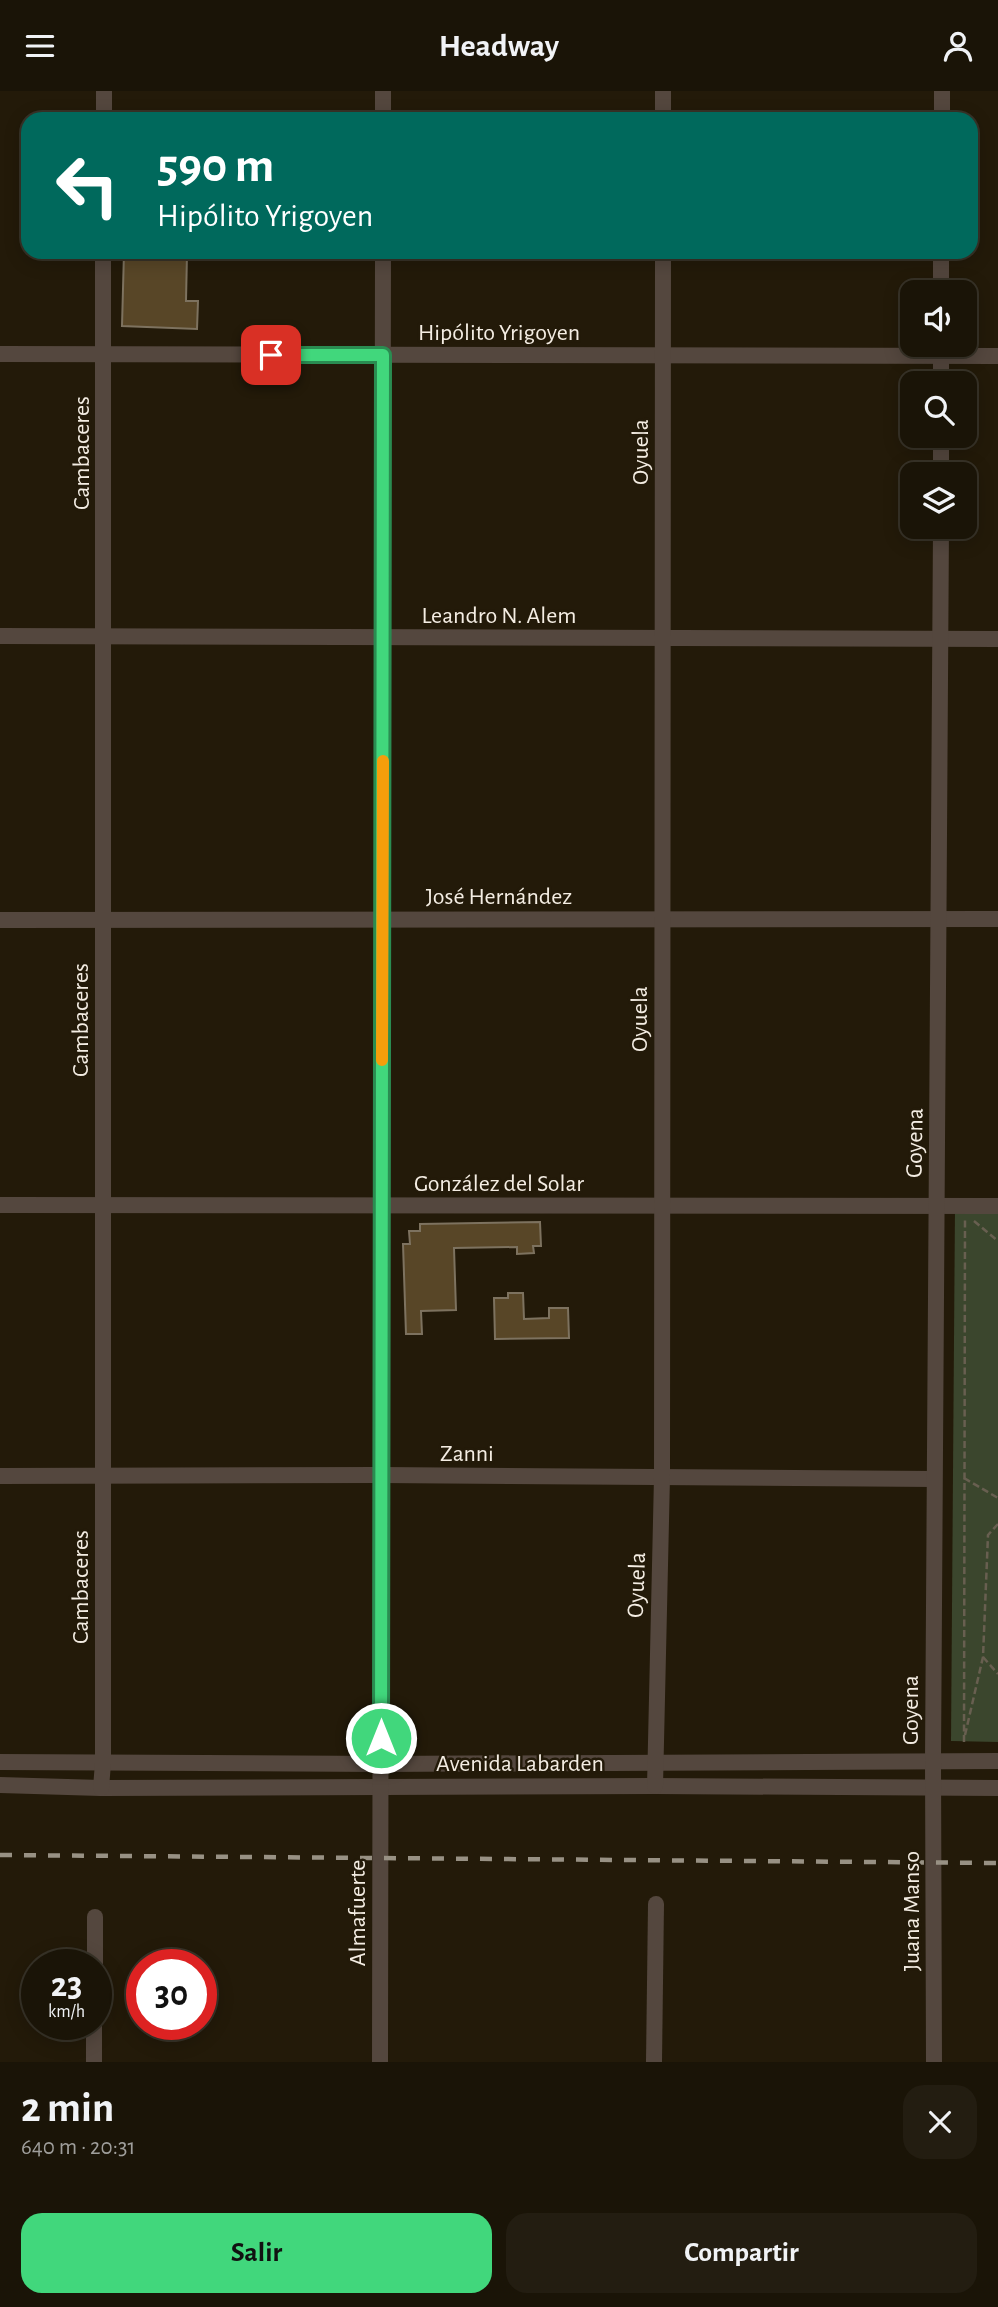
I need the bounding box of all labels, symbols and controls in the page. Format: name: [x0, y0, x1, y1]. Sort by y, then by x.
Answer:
icon: menu: [21, 27, 59, 65]
icon: person: [939, 27, 977, 65]
text: Headway: [439, 30, 559, 62]
icon: left: [42, 140, 133, 231]
text: 590 m: [157, 142, 274, 191]
text: Hipólito Yrigoyen: [157, 200, 373, 232]
map controls: [900, 280, 977, 539]
button: sound: [900, 280, 977, 357]
street label: Hipólito Yrigoyen: [418, 321, 580, 345]
pin: [241, 325, 301, 385]
icon: arrive: [252, 336, 290, 374]
button: search: [900, 371, 977, 448]
street label: Cambaceres: [70, 396, 94, 510]
street label: Oyuela: [629, 419, 653, 485]
button: layers: [900, 462, 977, 539]
street label: Leandro N. Alem: [421, 604, 577, 628]
street label: José Hernández: [426, 885, 572, 909]
street label: Cambaceres: [69, 963, 93, 1077]
street label: Oyuela: [628, 986, 652, 1052]
street label: Goyena: [902, 1108, 928, 1178]
street label: González del Solar: [414, 1172, 584, 1196]
street label: Zanni: [440, 1442, 494, 1466]
street label: Cambaceres: [69, 1530, 93, 1644]
street label: Oyuela: [624, 1552, 650, 1618]
street label: Goyena: [899, 1675, 923, 1745]
position arrow: [344, 1701, 418, 1775]
street label: Avenida Labarden: [436, 1752, 604, 1776]
street label: Juana Manso: [900, 1851, 924, 1971]
street label: Almafuerte: [346, 1860, 370, 1966]
speed limit sign: 30: [126, 1949, 217, 2040]
text: 23: [51, 1968, 82, 2003]
text: km/h: [48, 2003, 85, 2021]
button: close: [903, 2085, 977, 2159]
text: 2 min: [21, 2087, 114, 2129]
text: 640 m · 20:31: [21, 2136, 135, 2159]
button: Salir: [21, 2213, 492, 2293]
button: Compartir: [506, 2213, 977, 2293]

